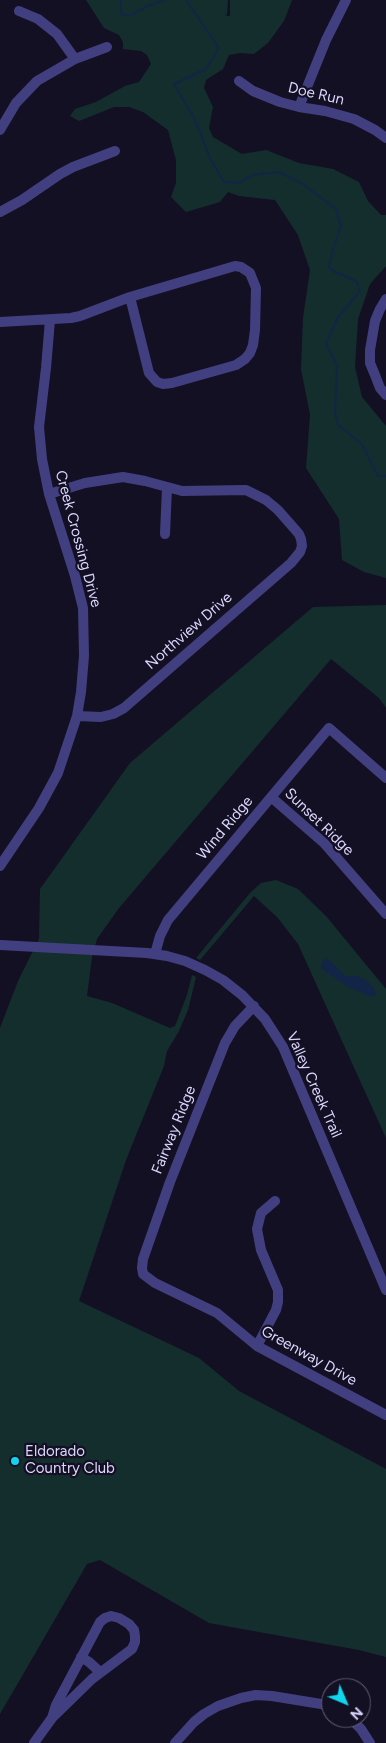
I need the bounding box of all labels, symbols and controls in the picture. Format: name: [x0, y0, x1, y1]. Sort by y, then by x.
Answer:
street label: Doe Run: [286, 79, 346, 109]
street label: Creek Crossing Drive: [51, 469, 105, 609]
street label: Northview Drive: [142, 589, 236, 673]
street label: Sunset Ridge: [281, 785, 357, 859]
street label: Wind Ridge: [193, 793, 257, 863]
street label: Valley Creek Trail: [283, 1029, 345, 1141]
street label: Fairway Ridge: [148, 1083, 200, 1177]
street label: Greenway Drive: [258, 1322, 360, 1390]
place label: Eldorado Country Club: [25, 1443, 115, 1478]
marker: Eldorado Country Club: [9, 1455, 21, 1467]
north arrow: [321, 1678, 371, 1728]
text: N: [346, 1703, 366, 1723]

